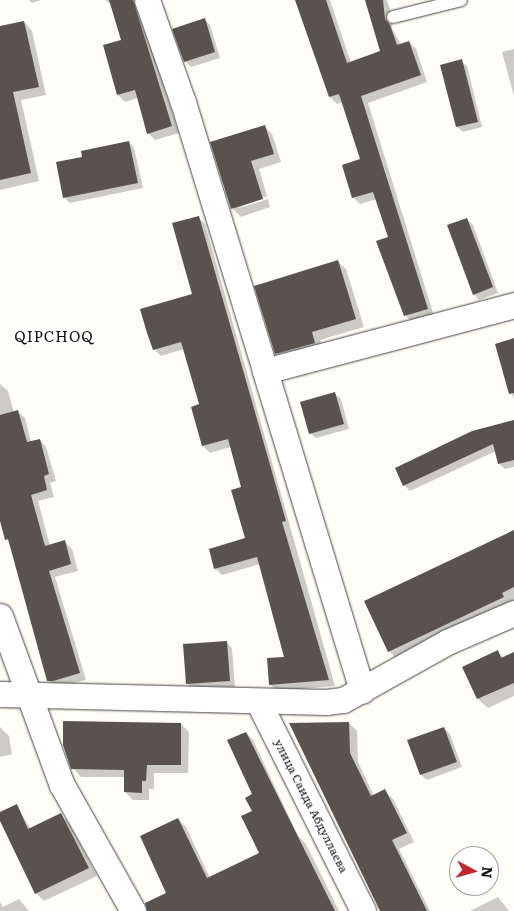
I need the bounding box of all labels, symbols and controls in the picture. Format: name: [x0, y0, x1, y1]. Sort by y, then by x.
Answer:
district label: QIPCHOQ: [13, 327, 95, 345]
street label: улица Саида Абдуллаева: [271, 737, 351, 875]
north arrow: [449, 846, 499, 896]
text: N: [477, 866, 498, 879]

